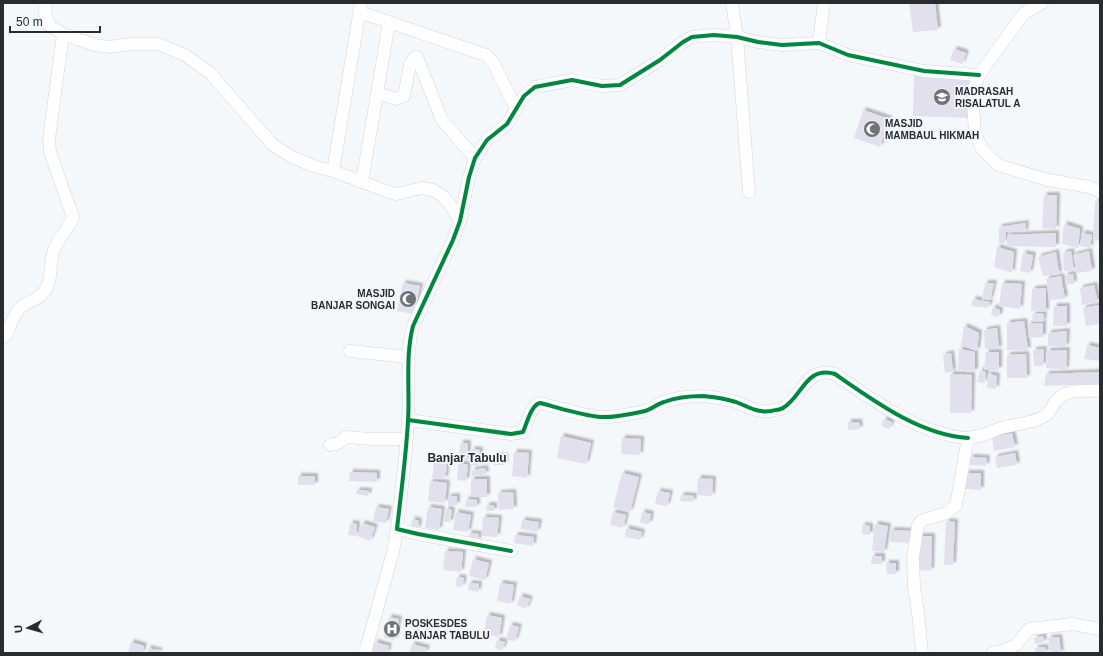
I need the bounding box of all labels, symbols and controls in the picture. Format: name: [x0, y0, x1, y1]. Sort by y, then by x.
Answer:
scale bar: [10, 8, 100, 34]
text: 50 m: [16, 15, 43, 29]
place label: MADRASAH RISALATUL A: [955, 86, 1020, 109]
school or university icon: MADRASAH RISALATUL A: [932, 87, 952, 107]
place label: MASJID MAMBAUL HIKMAH: [885, 118, 979, 141]
mosque icon: MASJID MAMBAUL HIKMAH: [862, 119, 882, 139]
place label: MASJID BANJAR SONGAI: [311, 288, 395, 311]
mosque icon: MASJID BANJAR SONGAI: [398, 289, 418, 309]
district label: Banjar Tabulu: [427, 451, 507, 465]
north arrow: [8, 608, 48, 648]
place label: POSKESDES BANJAR TABULU: [405, 618, 490, 641]
hospital icon: POSKESDES BANJAR TABULU: [382, 619, 402, 639]
text: U: [12, 624, 24, 634]

